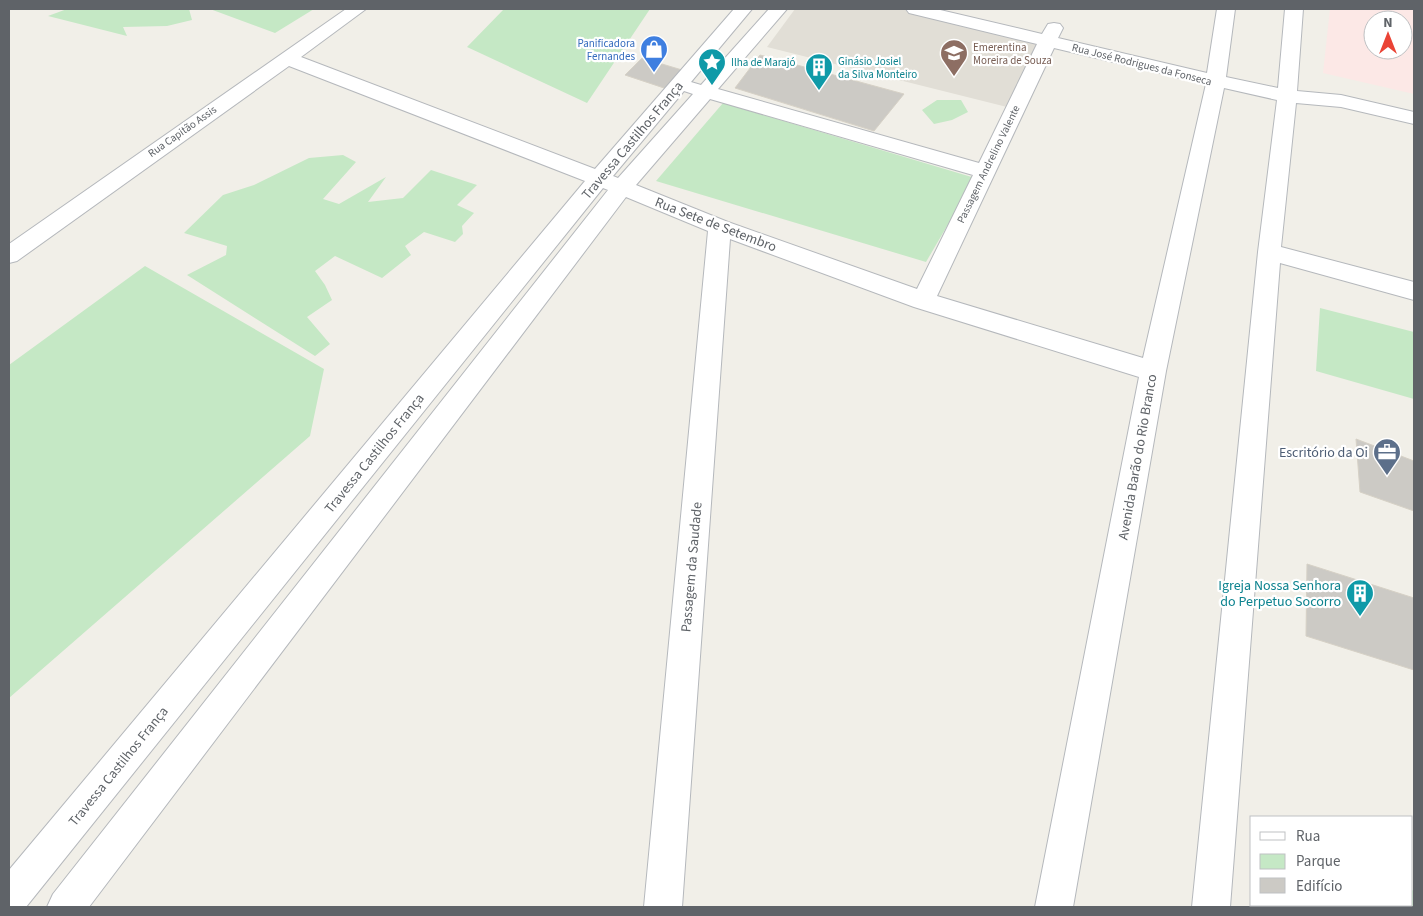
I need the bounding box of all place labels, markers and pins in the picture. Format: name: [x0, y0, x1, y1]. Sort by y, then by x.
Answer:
shop icon: Panificadora Fernandes: [639, 34, 669, 73]
place label: Panificadora Fernandes: [577, 36, 635, 64]
school or university icon: Emerentina Moreira de Souza: [939, 38, 969, 77]
place label: Emerentina Moreira de Souza: [973, 40, 1052, 68]
place icon: Ilha de Marajó: [697, 47, 727, 86]
building icon: Ginásio Josiel da Silva Monteiro: [804, 52, 834, 91]
place label: Ginásio Josiel da Silva Monteiro: [838, 54, 917, 82]
place label: Ilha de Marajó: [731, 55, 796, 70]
office icon: Escritório da Oi: [1372, 437, 1402, 476]
place label: Escritório da Oi: [1279, 443, 1368, 463]
place label: Igreja Nossa Senhora do Perpetuo Socorro: [1218, 576, 1341, 612]
building icon: Igreja Nossa Senhora do Perpetuo Socorro: [1345, 578, 1375, 617]

